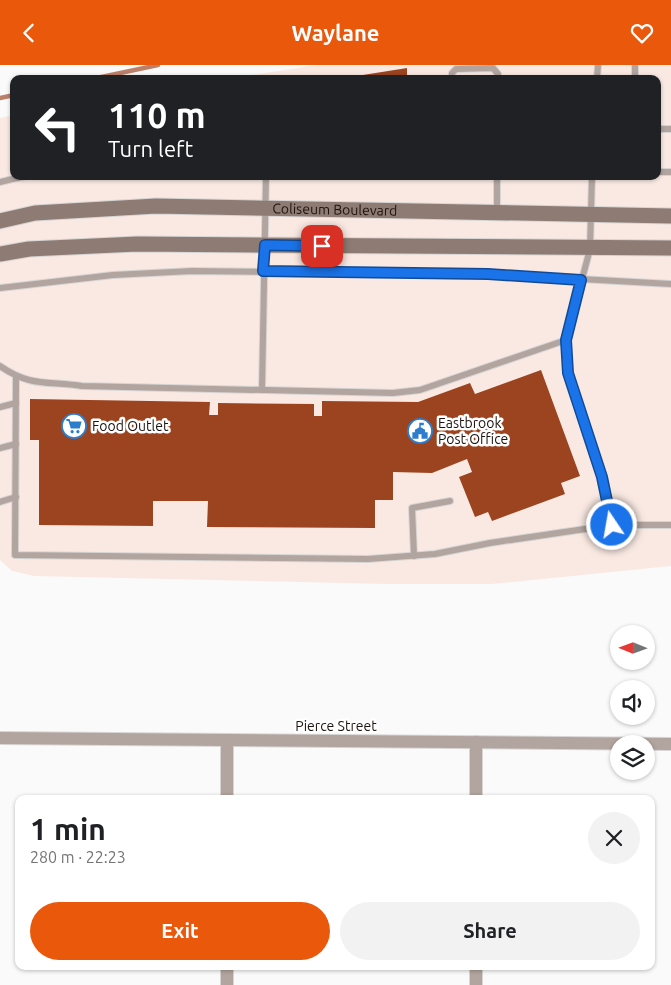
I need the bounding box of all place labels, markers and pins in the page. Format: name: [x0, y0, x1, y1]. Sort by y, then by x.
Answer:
pin: [301, 225, 343, 267]
supermarket icon: Food Outlet: [61, 413, 87, 439]
place label: Eastbrook Post Office: [438, 415, 508, 447]
place label: Food Outlet: [92, 418, 169, 434]
public building icon: Eastbrook Post Office: [407, 418, 433, 444]

